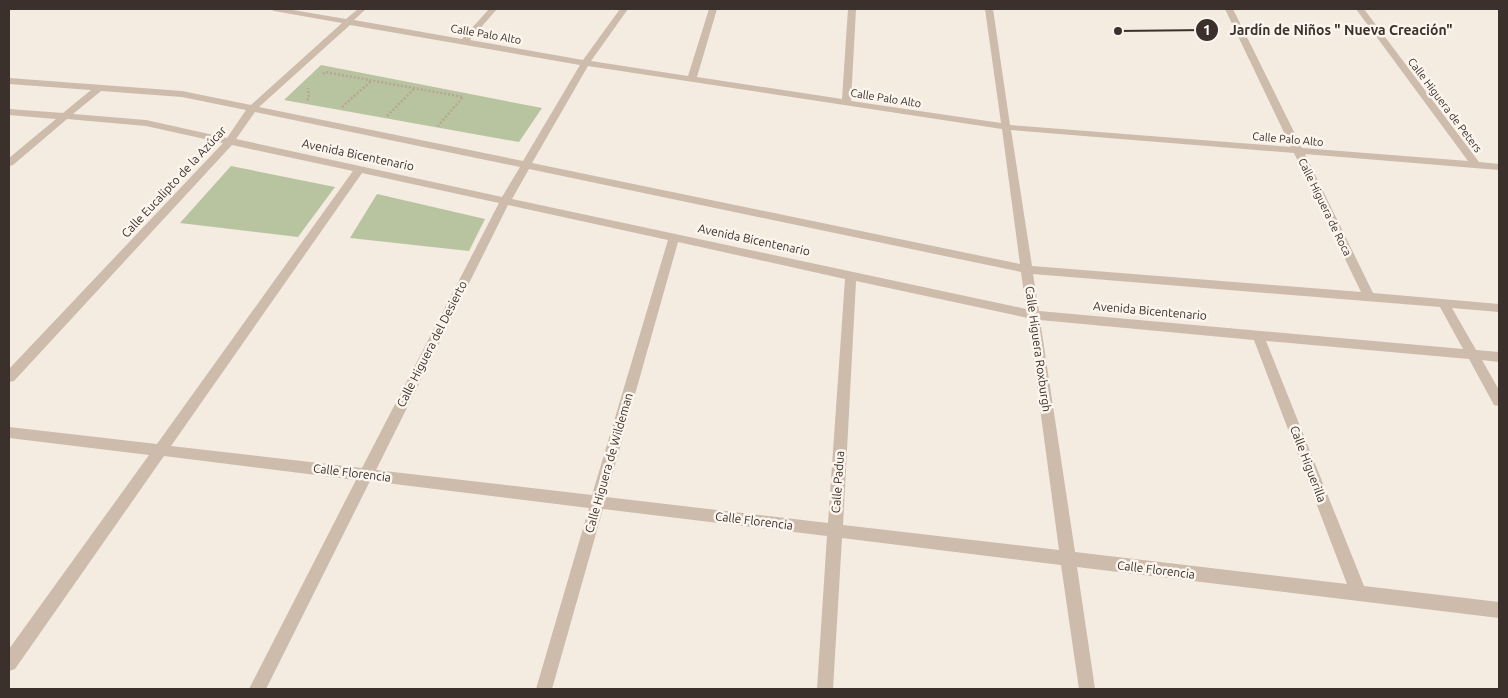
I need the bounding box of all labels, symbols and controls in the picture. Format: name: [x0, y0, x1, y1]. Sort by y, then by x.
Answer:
callout: Jardín de Niños " Nueva Creación": [1195, 15, 1463, 44]
text: 1: [1203, 21, 1211, 38]
street label: Calle Palo Alto: [450, 22, 522, 46]
text: Jardín de Niños " Nueva Creación": [1229, 22, 1453, 38]
street label: Calle Higuera de Peters: [1406, 56, 1484, 155]
street label: Calle Palo Alto: [850, 86, 922, 110]
street label: Calle Eucalipto de la Azúcar: [119, 123, 229, 240]
street label: Calle Palo Alto: [1252, 130, 1324, 148]
street label: Avenida Bicentenario: [301, 136, 415, 173]
street label: Calle Higuera de Roca: [1296, 156, 1354, 258]
street label: Avenida Bicentenario: [697, 221, 811, 258]
street label: Calle Higuera del Desierto: [394, 278, 469, 409]
street label: Calle Higuera Roxburgh: [1023, 285, 1054, 413]
street label: Avenida Bicentenario: [1093, 299, 1207, 322]
street label: Calle Higuera de Wildeman: [582, 391, 635, 534]
street label: Calle Higuerilla: [1288, 424, 1329, 504]
street label: Calle Padua: [829, 450, 846, 514]
street label: Calle Florencia: [312, 461, 392, 484]
street label: Calle Florencia: [714, 509, 794, 532]
street label: Calle Florencia: [1116, 558, 1196, 581]

